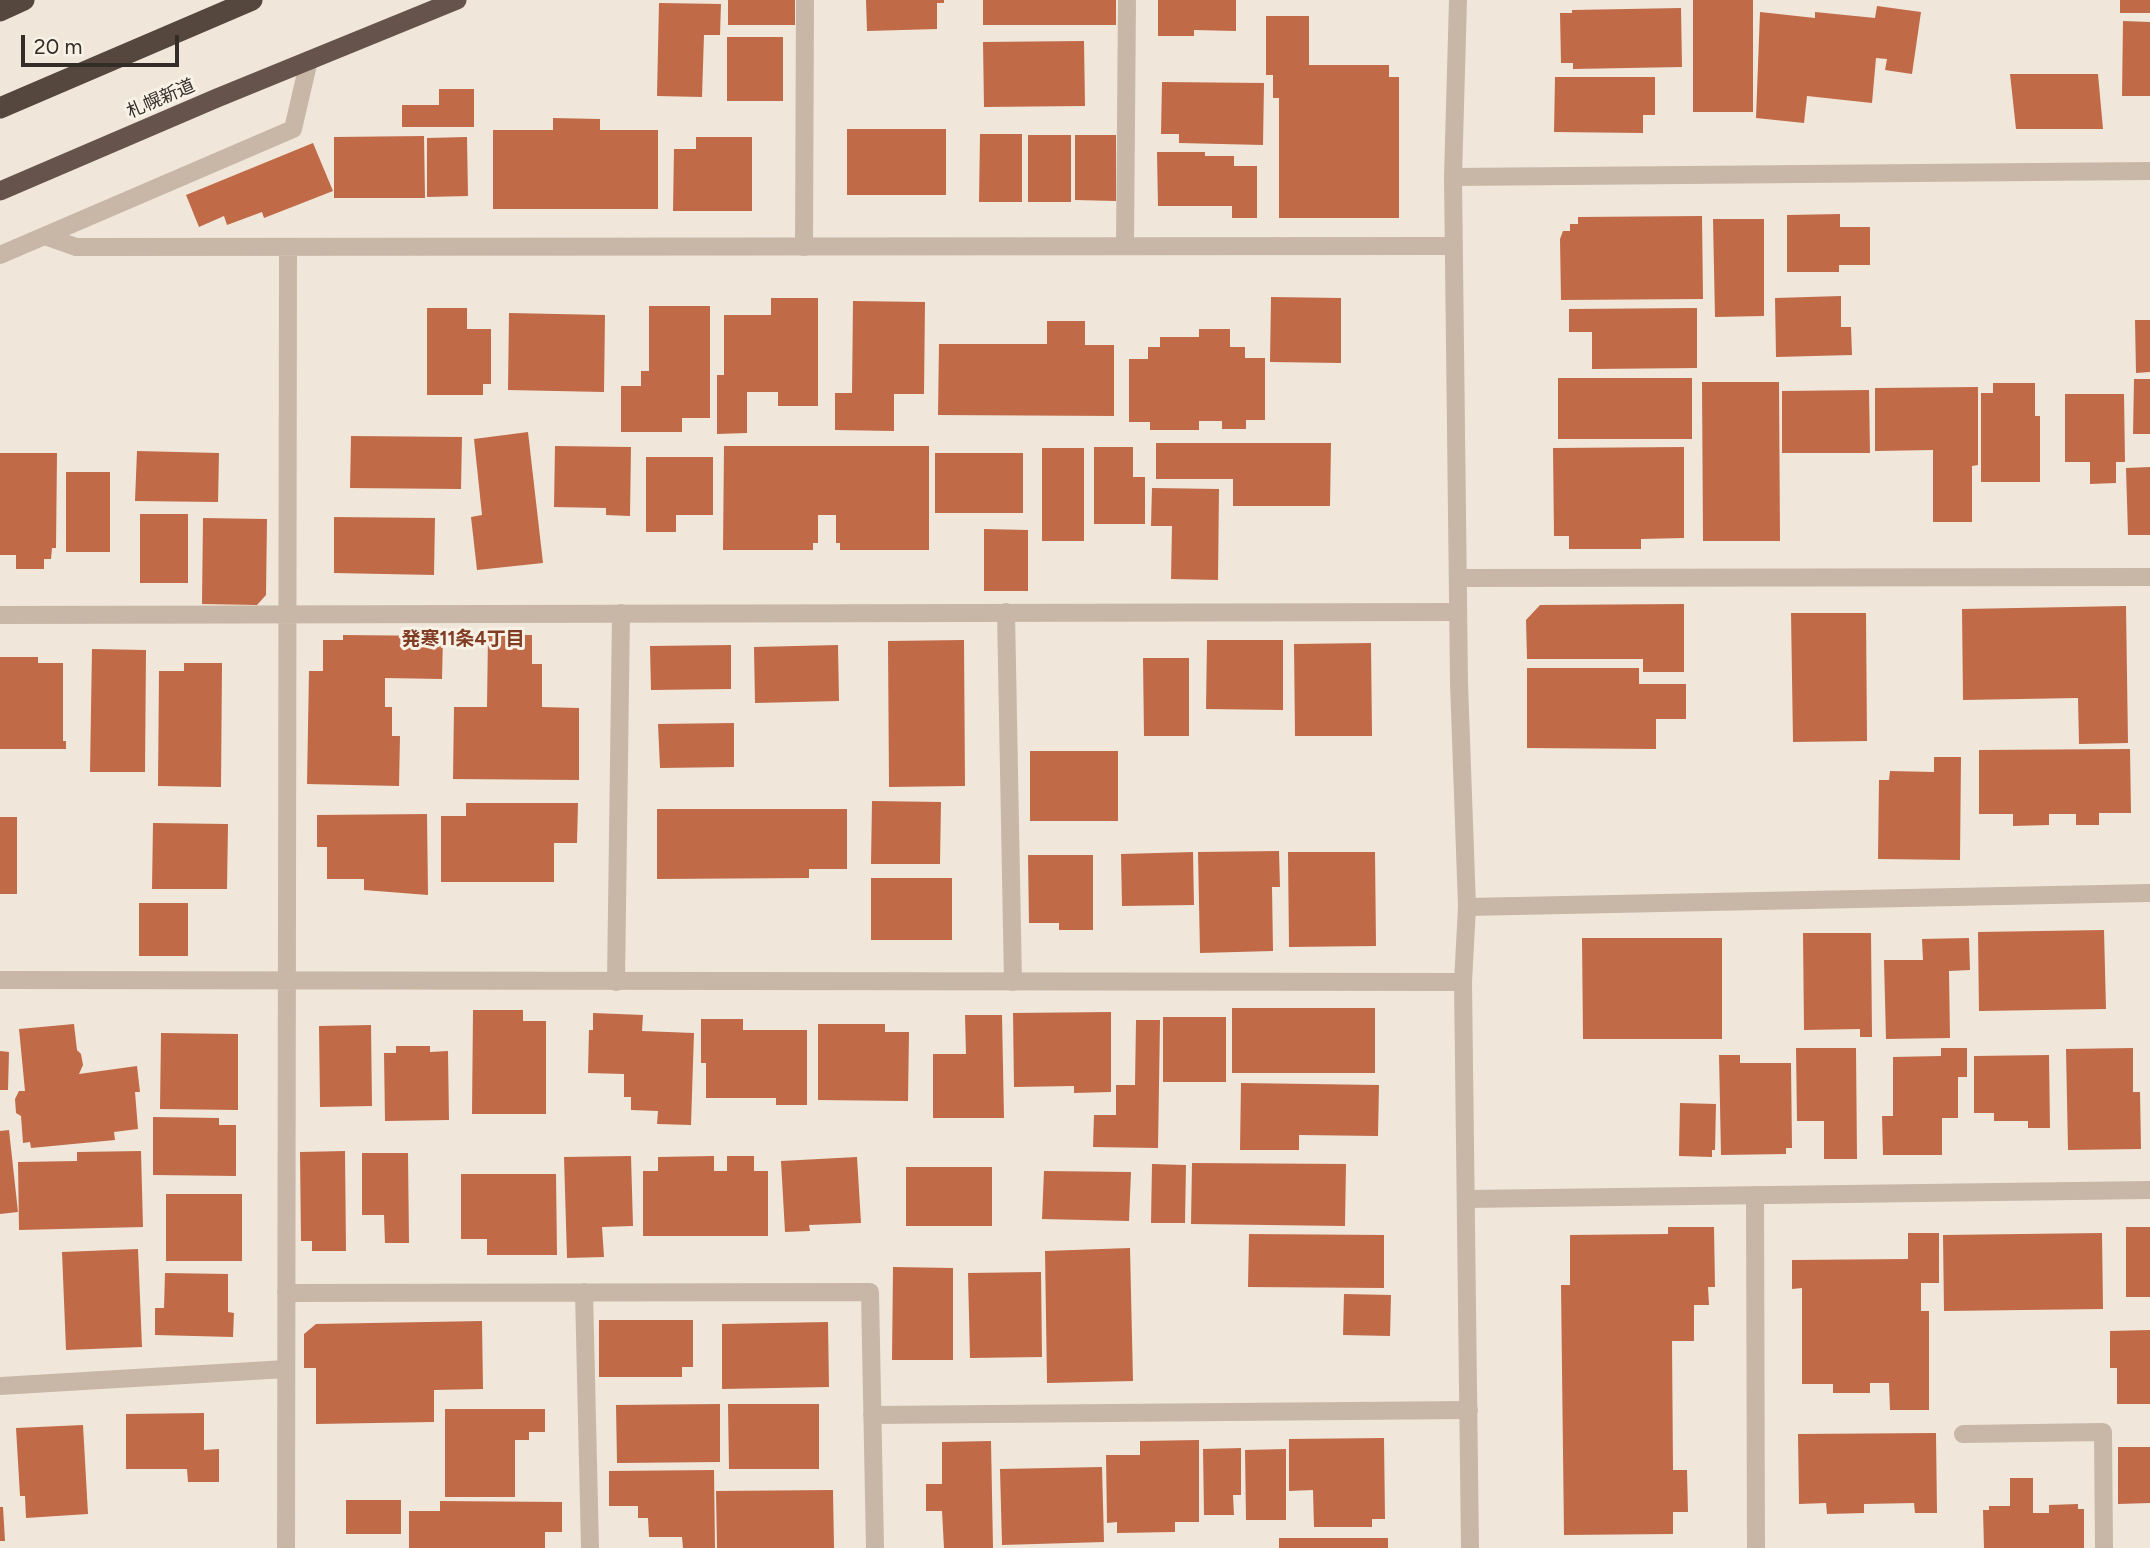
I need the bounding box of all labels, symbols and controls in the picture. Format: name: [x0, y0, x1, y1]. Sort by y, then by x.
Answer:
scale bar: [24, 21, 182, 65]
text: 20 m: [34, 34, 82, 59]
street label: 札幌新道: [124, 75, 198, 123]
district label: 発寒11条4丁目: [401, 628, 525, 650]

